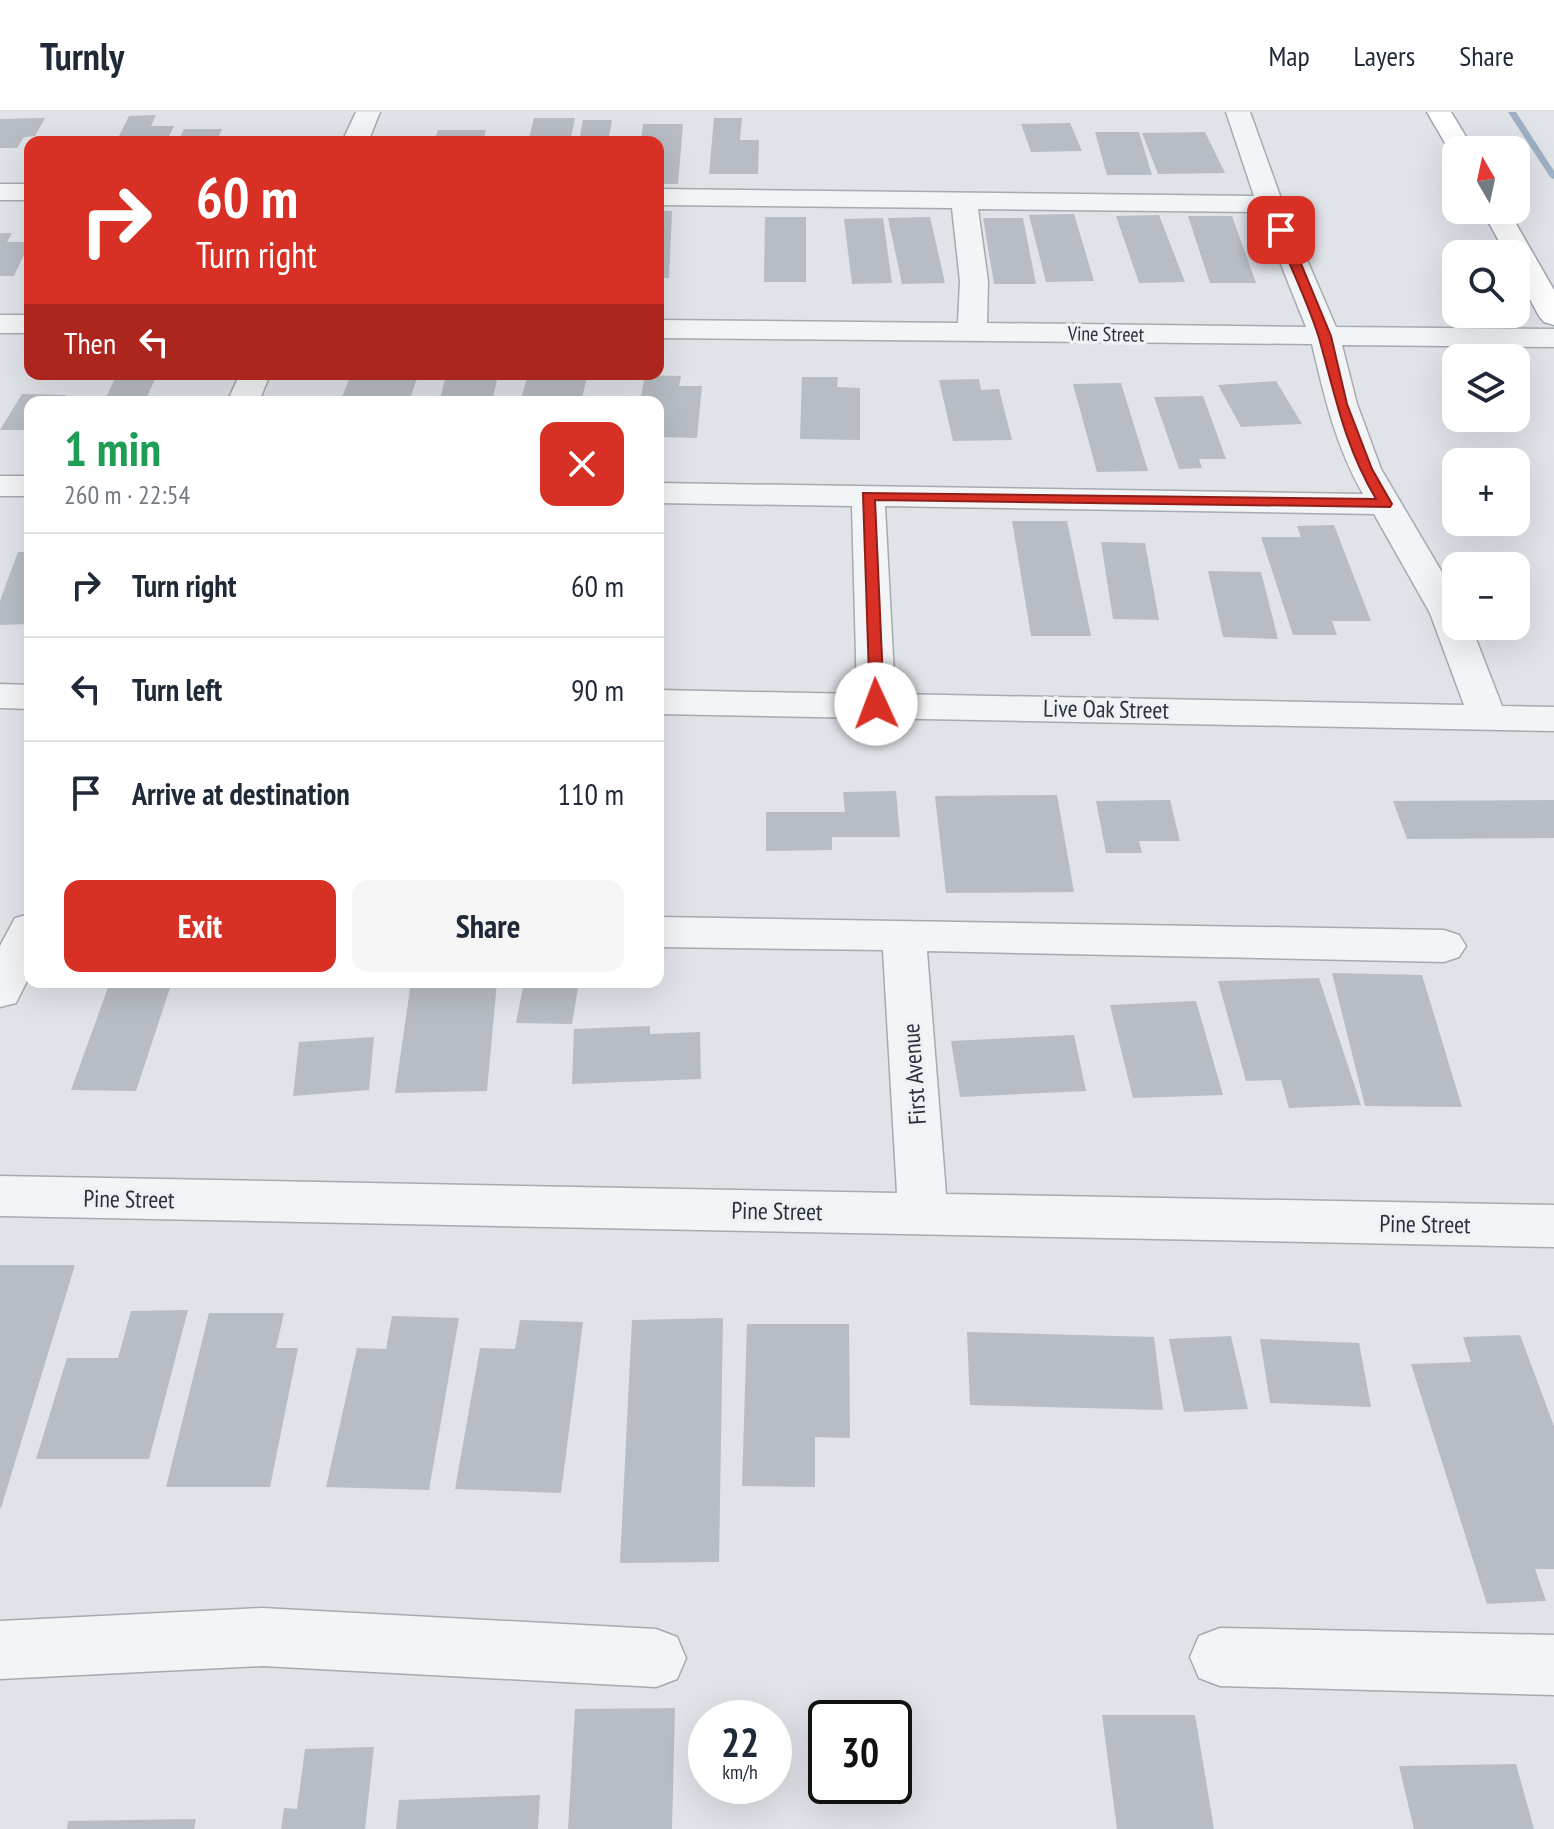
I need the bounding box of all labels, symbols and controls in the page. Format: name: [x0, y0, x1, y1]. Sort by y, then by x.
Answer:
text: Turnly: [40, 31, 124, 80]
text: Map: [1268, 37, 1310, 74]
text: Layers: [1354, 37, 1415, 74]
text: Share: [1459, 37, 1514, 74]
north arrow: [1442, 136, 1530, 224]
map controls: [1442, 136, 1530, 640]
text: 60 m: [196, 161, 298, 233]
icon: right: [64, 168, 168, 272]
pin: [1247, 196, 1315, 264]
icon: arrive: [1259, 208, 1303, 252]
text: Turn right: [196, 231, 317, 278]
button: search: [1442, 240, 1530, 328]
icon: left: [132, 320, 176, 364]
street label: Vine Street: [1067, 320, 1145, 348]
text: Then: [64, 323, 116, 362]
button: layers: [1442, 344, 1530, 432]
text: 1 min: [64, 417, 161, 479]
button: close: [540, 422, 624, 506]
button: +: [1442, 448, 1530, 536]
text: 260 m · 22:54: [64, 478, 190, 511]
button: −: [1442, 552, 1530, 640]
icon: right: [64, 563, 108, 607]
text: Turn right: [132, 566, 236, 605]
text: 60 m: [571, 566, 624, 605]
position arrow: [834, 662, 918, 746]
icon: left: [64, 667, 108, 711]
text: Turn left: [132, 670, 222, 709]
text: 90 m: [571, 670, 624, 709]
street label: Live Oak Street: [1043, 692, 1170, 726]
icon: arrive: [64, 771, 108, 815]
text: Arrive at destination: [132, 774, 350, 813]
text: 110 m: [558, 774, 624, 813]
button: Exit: [64, 880, 336, 972]
button: Share: [352, 880, 624, 972]
street label: First Avenue: [895, 1022, 933, 1126]
street label: Pine Street: [83, 1183, 175, 1215]
street label: Pine Street: [731, 1195, 823, 1227]
street label: Pine Street: [1379, 1208, 1471, 1240]
speed limit sign: 30: [808, 1700, 912, 1804]
text: 22: [721, 1716, 759, 1768]
text: km/h: [722, 1759, 758, 1785]

